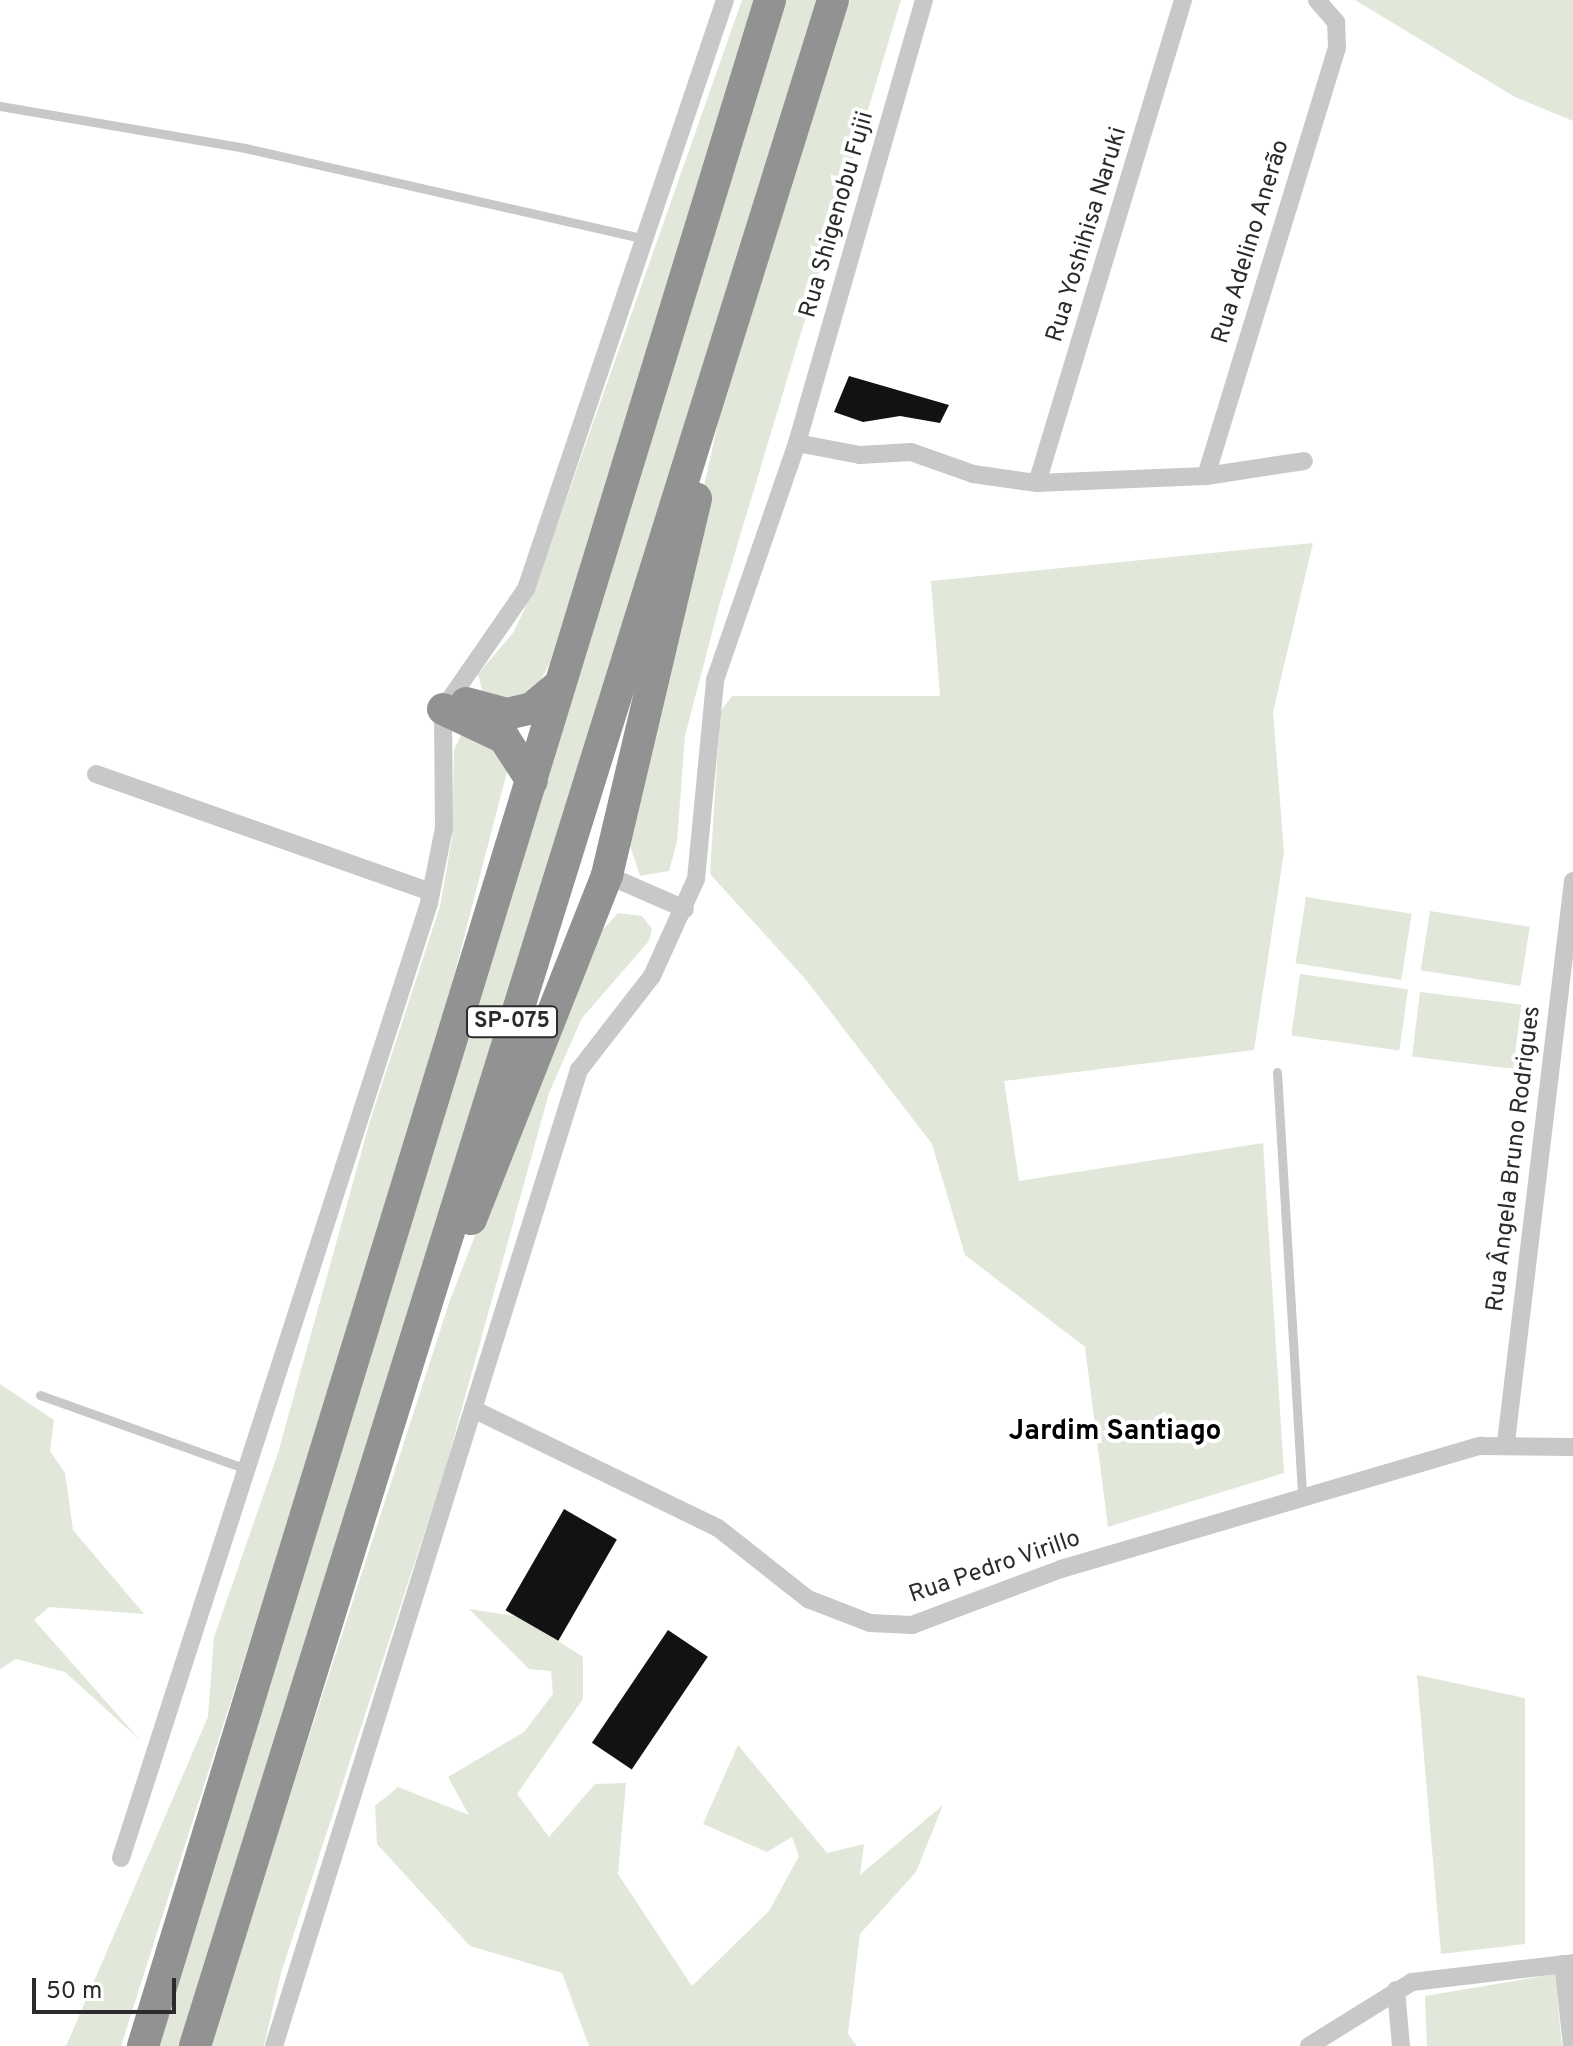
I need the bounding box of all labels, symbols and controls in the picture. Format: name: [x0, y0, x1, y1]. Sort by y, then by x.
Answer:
street label: Rua Shigenobu Fujii: [795, 109, 881, 321]
street label: Rua Yoshihisa Naruki: [1041, 124, 1135, 346]
street label: Rua Adelino Anerão: [1207, 136, 1297, 348]
road number: SP-075: [466, 1004, 558, 1040]
street label: Rua Ângela Bruno Rodrigues: [1482, 1004, 1548, 1314]
district label: Jardim Santiago: [1009, 1415, 1221, 1449]
street label: Rua Pedro Virillo: [905, 1525, 1085, 1611]
scale bar: [36, 1962, 180, 2012]
text: 50 m: [46, 1977, 102, 2007]

